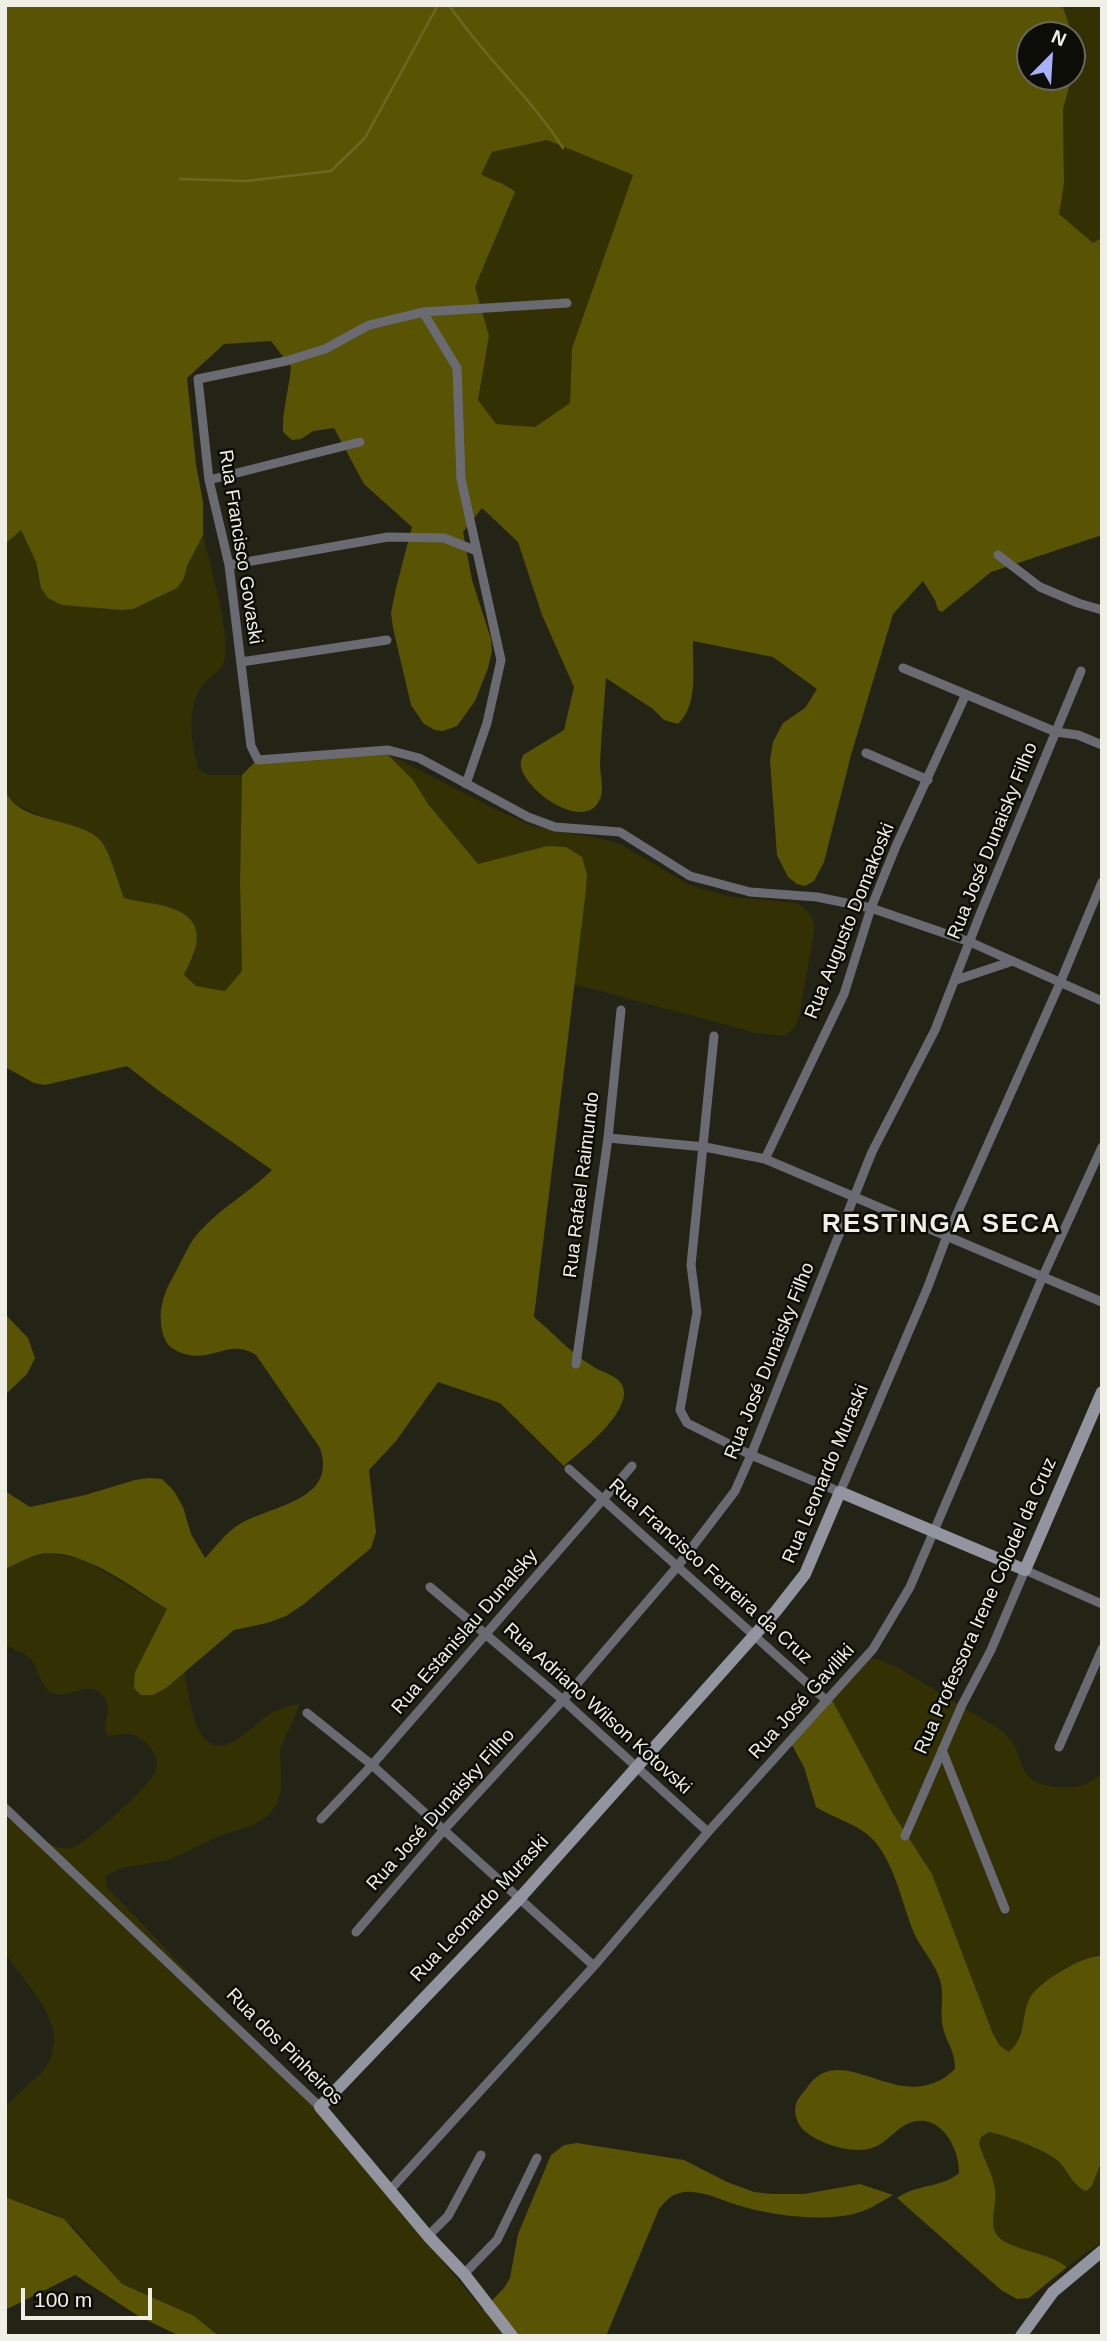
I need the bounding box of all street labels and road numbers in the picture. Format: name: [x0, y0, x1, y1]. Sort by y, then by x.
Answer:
street label: Rua Francisco Govaski: [213, 448, 267, 646]
street label: Rua José Dunaisky Filho: [943, 739, 1043, 943]
street label: Rua Augusto Domakoski: [800, 820, 900, 1022]
street label: Rua Rafael Raimundo: [559, 1091, 605, 1279]
street label: Rua José Dunaisky Filho: [720, 1259, 820, 1463]
street label: Rua Leonardo Muraski: [778, 1381, 874, 1567]
street label: Rua Professora Irene Colodel da Cruz: [910, 1454, 1062, 1758]
street label: Rua Francisco Ferreira da Cruz: [604, 1475, 816, 1669]
street label: Rua Estanislau Dunalsky: [387, 1545, 543, 1719]
street label: Rua Adriano Wilson Kotovski: [498, 1619, 696, 1799]
street label: Rua José Gaviliki: [744, 1640, 860, 1764]
street label: Rua José Dunaisky Filho: [362, 1724, 520, 1896]
street label: Rua Leonardo Muraski: [406, 1831, 554, 1987]
street label: Rua dos Pinheiros: [221, 1984, 347, 2110]

